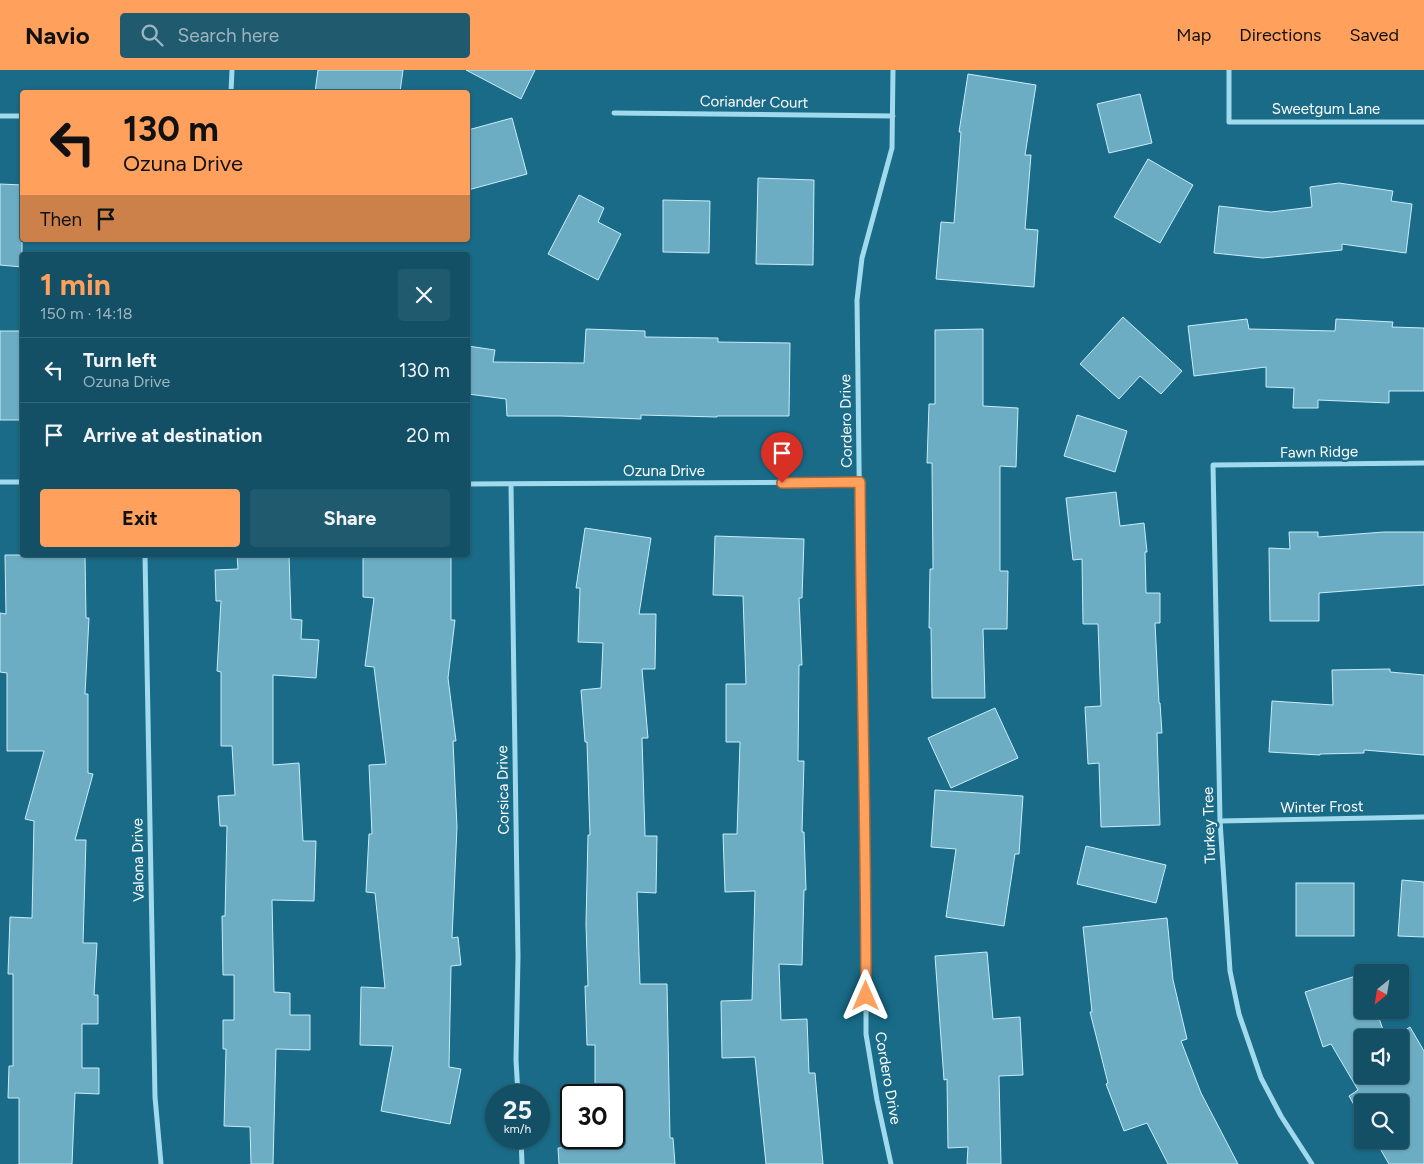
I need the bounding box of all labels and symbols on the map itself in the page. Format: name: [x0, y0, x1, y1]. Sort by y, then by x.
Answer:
street label: Coriander Court: [700, 92, 809, 112]
street label: Sweetgum Lane: [1272, 100, 1380, 118]
street label: Cordero Drive: [836, 374, 856, 468]
pin: [761, 432, 803, 483]
street label: Fawn Ridge: [1280, 442, 1358, 462]
street label: Ozuna Drive: [623, 462, 705, 480]
street label: Corsica Drive: [493, 745, 513, 835]
street label: Turkey Tree: [1199, 786, 1219, 864]
street label: Winter Frost: [1280, 797, 1364, 817]
street label: Valona Drive: [128, 818, 148, 902]
north arrow: [1354, 964, 1409, 1019]
position arrow: [839, 969, 891, 1021]
street label: Cordero Drive: [871, 1030, 905, 1126]
speed limit sign: 30: [560, 1084, 625, 1149]

